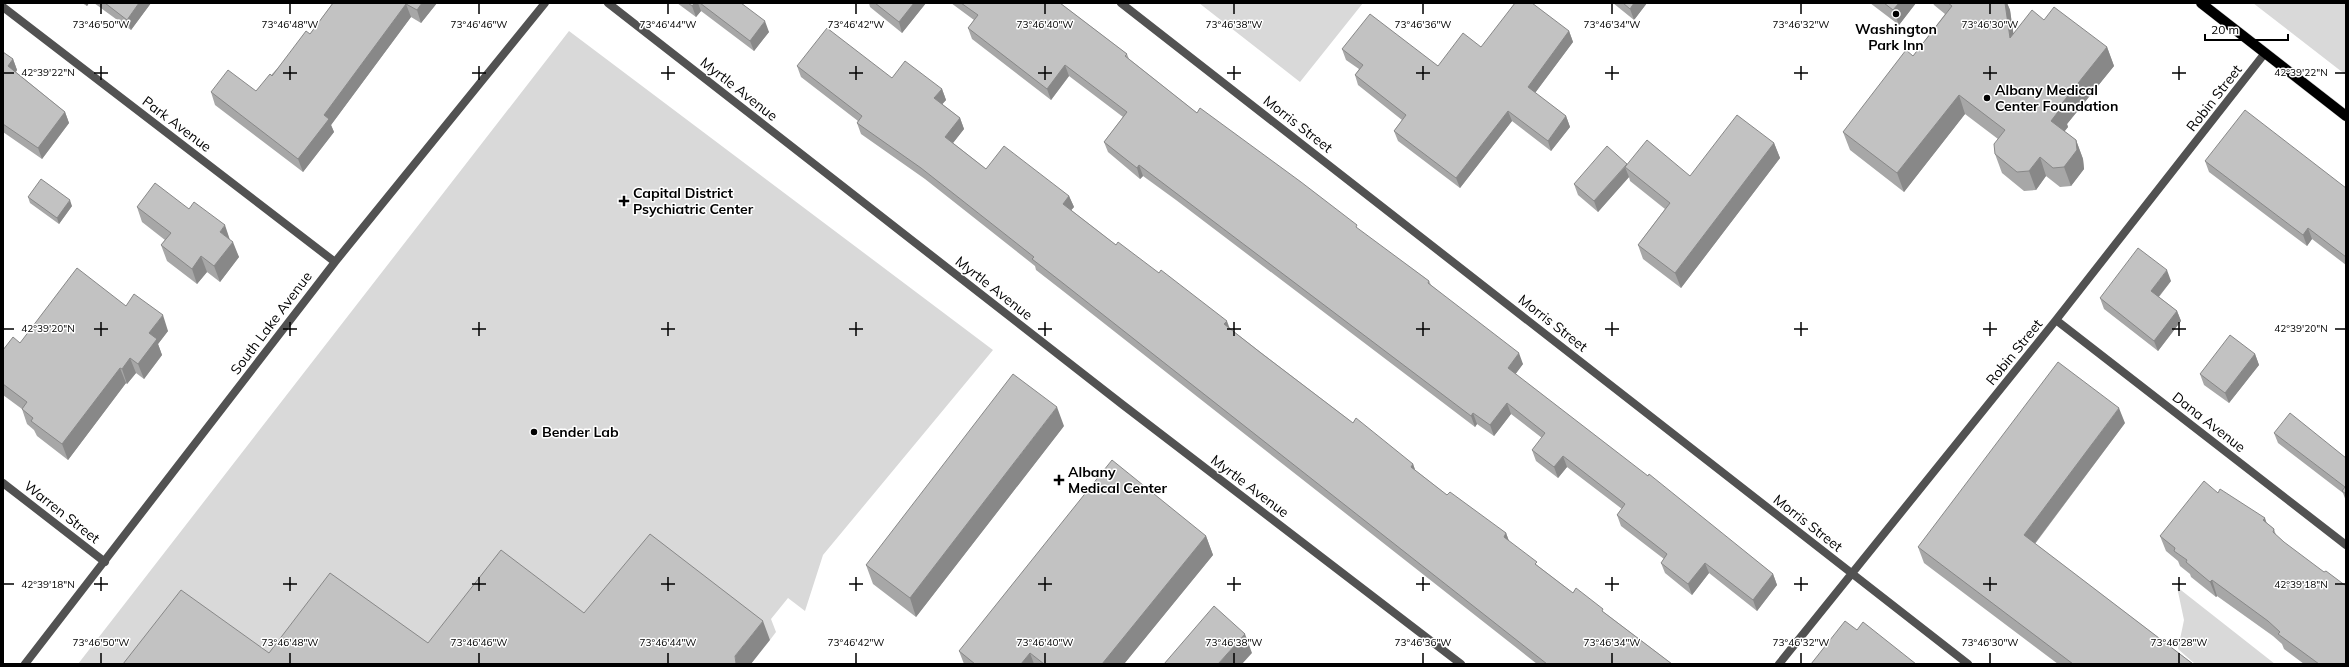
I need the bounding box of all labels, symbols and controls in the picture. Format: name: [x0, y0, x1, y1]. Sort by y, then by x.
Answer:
marker: Washington Park Inn: [1891, 9, 1901, 19]
scale bar: [2205, 16, 2288, 42]
text: 73°46'50"W: [73, 18, 129, 31]
text: 73°46'48"W: [262, 18, 318, 31]
text: 73°46'46"W: [451, 18, 507, 31]
text: 73°46'44"W: [640, 18, 696, 31]
text: 73°46'42"W: [828, 18, 884, 31]
text: 73°46'40"W: [1017, 18, 1073, 31]
text: 73°46'38"W: [1206, 18, 1262, 31]
text: 73°46'36"W: [1395, 18, 1451, 31]
text: 73°46'34"W: [1584, 18, 1640, 31]
text: 73°46'32"W: [1773, 18, 1829, 31]
text: 73°46'30"W: [1962, 18, 2018, 31]
place label: Washington Park Inn: [1855, 20, 1937, 54]
text: 20 m: [2211, 22, 2239, 37]
street label: Myrtle Avenue: [697, 53, 781, 125]
street label: Robin Street: [2182, 61, 2246, 135]
text: 42°39'22"N: [21, 66, 75, 79]
text: 42°39'22"N: [2274, 66, 2328, 79]
place label: Albany Medical Center Foundation: [1995, 81, 2118, 115]
street label: Morris Street: [1260, 91, 1336, 157]
street label: Park Avenue: [139, 92, 215, 156]
marker: Albany Medical Center Foundation: [1982, 93, 1992, 103]
place label: Capital District Psychiatric Center: [633, 184, 754, 218]
marker: Capital District Psychiatric Center: [618, 195, 630, 207]
street label: Myrtle Avenue: [952, 252, 1036, 324]
street label: South Lake Avenue: [226, 268, 316, 378]
street label: Morris Street: [1515, 290, 1591, 356]
street label: Robin Street: [1982, 315, 2046, 389]
text: 42°39'20"N: [21, 322, 75, 335]
text: 42°39'20"N: [2274, 322, 2328, 335]
street label: Dana Avenue: [2169, 388, 2249, 456]
place label: Bender Lab: [542, 423, 619, 441]
marker: Bender Lab: [529, 427, 539, 437]
street label: Myrtle Avenue: [1207, 451, 1293, 521]
place label: Albany Medical Center: [1068, 463, 1167, 497]
marker: Albany Medical Center: [1053, 474, 1065, 486]
street label: Warren Street: [20, 477, 104, 547]
street label: Morris Street: [1770, 490, 1846, 556]
text: 42°39'18"N: [21, 578, 75, 591]
text: 42°39'18"N: [2274, 578, 2328, 591]
text: 73°46'50"W: [73, 636, 129, 649]
text: 73°46'48"W: [262, 636, 318, 649]
text: 73°46'46"W: [451, 636, 507, 649]
text: 73°46'44"W: [640, 636, 696, 649]
text: 73°46'42"W: [828, 636, 884, 649]
text: 73°46'40"W: [1017, 636, 1073, 649]
text: 73°46'38"W: [1206, 636, 1262, 649]
text: 73°46'36"W: [1395, 636, 1451, 649]
text: 73°46'34"W: [1584, 636, 1640, 649]
text: 73°46'32"W: [1773, 636, 1829, 649]
text: 73°46'30"W: [1962, 636, 2018, 649]
text: 73°46'28"W: [2151, 636, 2207, 649]

